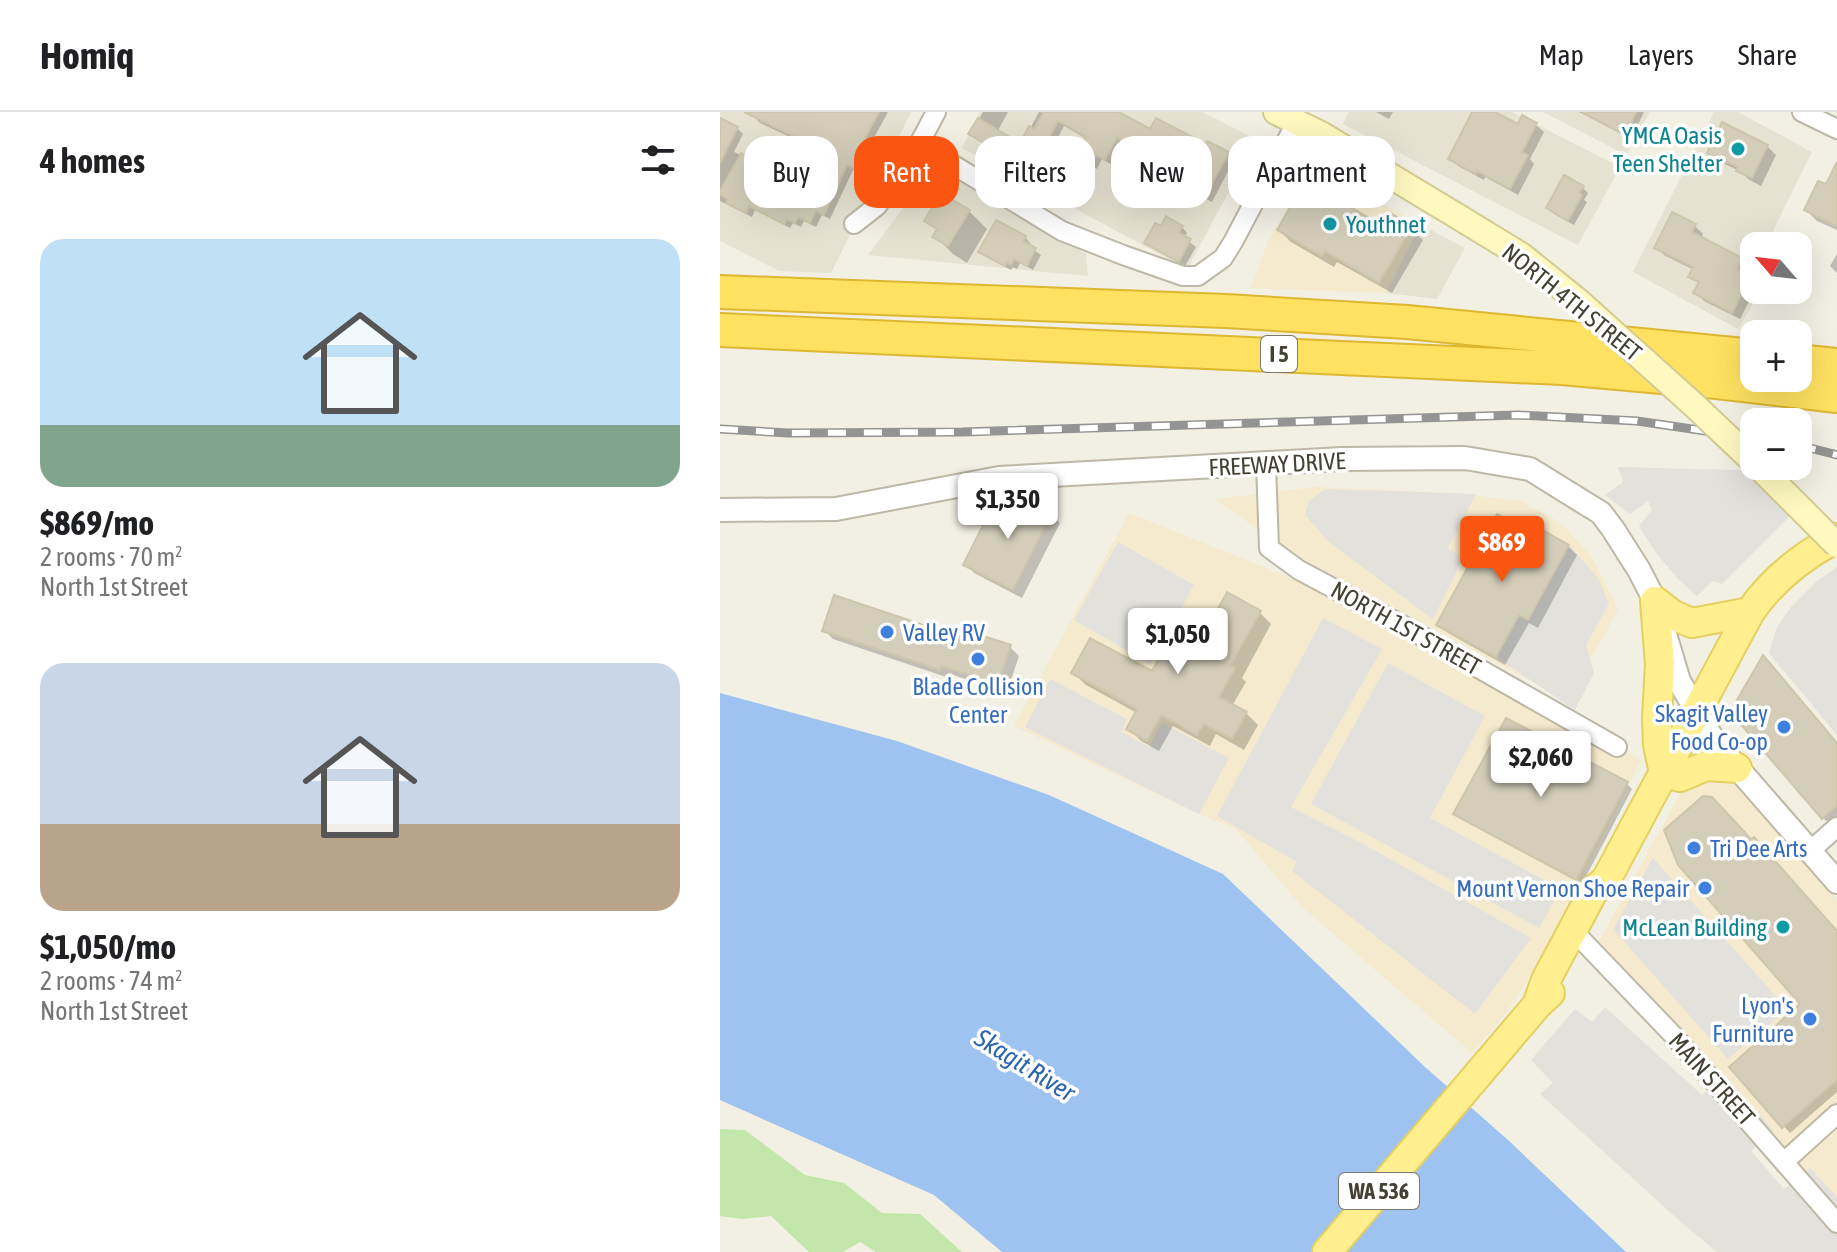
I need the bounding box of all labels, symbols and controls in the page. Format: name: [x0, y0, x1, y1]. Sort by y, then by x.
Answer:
text: Homiq: [40, 34, 134, 77]
text: Map: [1539, 39, 1584, 71]
text: Layers: [1628, 39, 1694, 71]
text: Share: [1738, 39, 1797, 71]
place label: YMCA Oasis Teen Shelter: [1613, 122, 1723, 177]
chip: Buy: [744, 136, 838, 208]
chip: Rent: [854, 136, 959, 208]
chip: Filters: [975, 136, 1095, 208]
chip: New: [1111, 136, 1212, 208]
chip: Apartment: [1228, 136, 1395, 208]
icon: filters: [636, 138, 680, 182]
marker: YMCA Oasis Teen Shelter: [1729, 140, 1747, 158]
text: 4 homes: [40, 141, 145, 180]
place label: Youthnet: [1346, 211, 1426, 238]
marker: Youthnet: [1321, 215, 1339, 233]
north arrow: [1740, 232, 1812, 304]
map controls: [1740, 232, 1812, 480]
street label: NORTH 4TH STREET: [1497, 238, 1647, 366]
icon: home: [288, 291, 432, 435]
button: +: [1740, 320, 1812, 392]
road number: I 5: [1261, 336, 1297, 372]
button: −: [1740, 408, 1812, 480]
street label: FREEWAY DRIVE: [1208, 447, 1346, 481]
pin: $1,350: [943, 473, 1073, 541]
text: $1,350: [976, 484, 1040, 514]
text: $869/mo: [40, 503, 154, 542]
pin: $869: [1455, 516, 1549, 584]
text: $869: [1478, 527, 1526, 557]
text: 2 rooms · 70 m²: [40, 542, 182, 572]
text: North 1st Street: [40, 572, 188, 602]
street label: NORTH 1ST STREET: [1327, 576, 1486, 680]
pin: $1,050: [1113, 608, 1243, 676]
place label: Valley RV: [903, 619, 985, 646]
text: $1,050: [1146, 619, 1210, 649]
marker: Valley RV: [878, 623, 896, 641]
marker: Blade Collision Center: [969, 650, 987, 668]
place label: Blade Collision Center: [912, 673, 1044, 728]
place label: Skagit Valley Food Co-op: [1655, 700, 1768, 755]
icon: home: [288, 715, 432, 859]
marker: Skagit Valley Food Co-op: [1775, 718, 1793, 736]
pin: $2,060: [1476, 731, 1606, 799]
text: $2,060: [1509, 742, 1573, 772]
place label: Tri Dee Arts: [1710, 835, 1807, 862]
marker: Tri Dee Arts: [1685, 839, 1703, 857]
place label: Mount Vernon Shoe Repair: [1456, 875, 1690, 902]
marker: Mount Vernon Shoe Repair: [1696, 879, 1714, 897]
place label: McLean Building: [1622, 914, 1768, 941]
marker: McLean Building: [1774, 918, 1792, 936]
text: $1,050/mo: [40, 927, 176, 966]
text: 2 rooms · 74 m²: [40, 966, 182, 996]
place label: Lyon's Furniture: [1712, 992, 1794, 1047]
text: North 1st Street: [40, 996, 188, 1026]
marker: Lyon's Furniture: [1801, 1010, 1819, 1028]
water label: Skagit River: [969, 1022, 1082, 1108]
street label: MAIN STREET: [1663, 1027, 1761, 1131]
road number: WA 536: [1339, 1173, 1419, 1209]

